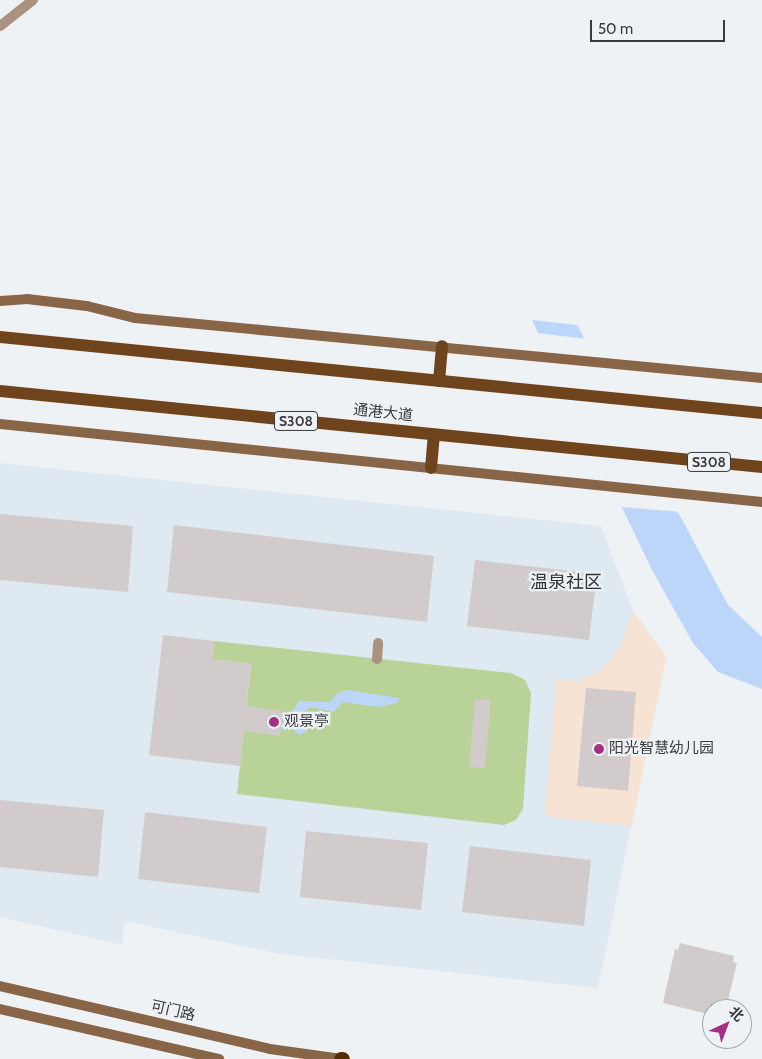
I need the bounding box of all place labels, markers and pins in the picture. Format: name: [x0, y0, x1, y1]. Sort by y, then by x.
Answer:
place label: 观景亭: [284, 713, 329, 731]
marker: 观景亭: [268, 716, 280, 728]
place label: 阳光智慧幼儿园: [609, 740, 714, 758]
marker: 阳光智慧幼儿园: [593, 743, 605, 755]

